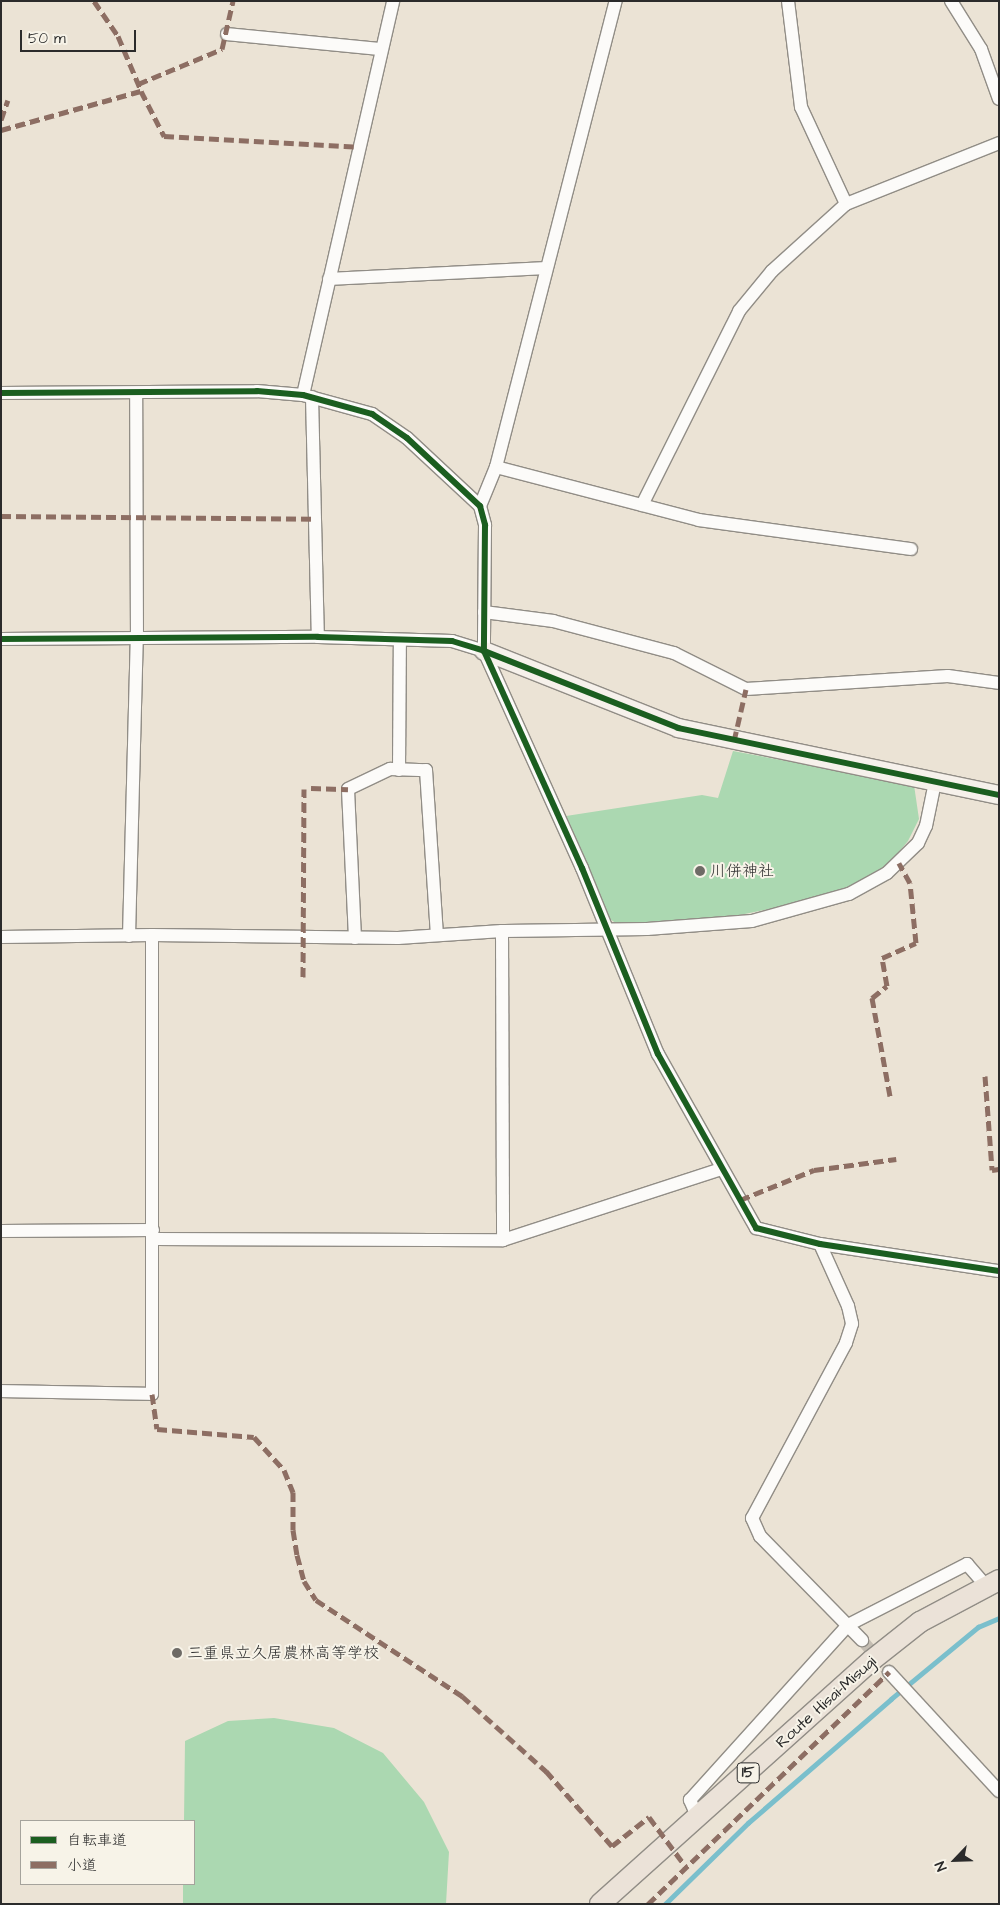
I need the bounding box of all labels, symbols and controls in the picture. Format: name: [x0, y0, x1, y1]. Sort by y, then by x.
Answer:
scale bar: [22, 20, 139, 52]
text: 50 m: [28, 28, 66, 49]
place label: 川併神社: [710, 861, 774, 881]
marker: 川併神社: [694, 865, 706, 877]
place label: 三重県立久居農林高等学校: [187, 1643, 379, 1663]
marker: 三重県立久居農林高等学校: [171, 1647, 183, 1659]
street label: Route Hisai-Misugi: [772, 1652, 880, 1752]
road number: 15: [736, 1760, 760, 1786]
legend: [20, 1820, 195, 1885]
text: 自転車道: [67, 1830, 127, 1851]
north arrow: [930, 1835, 980, 1885]
text: 小道: [67, 1855, 97, 1876]
text: N: [930, 1858, 952, 1874]

